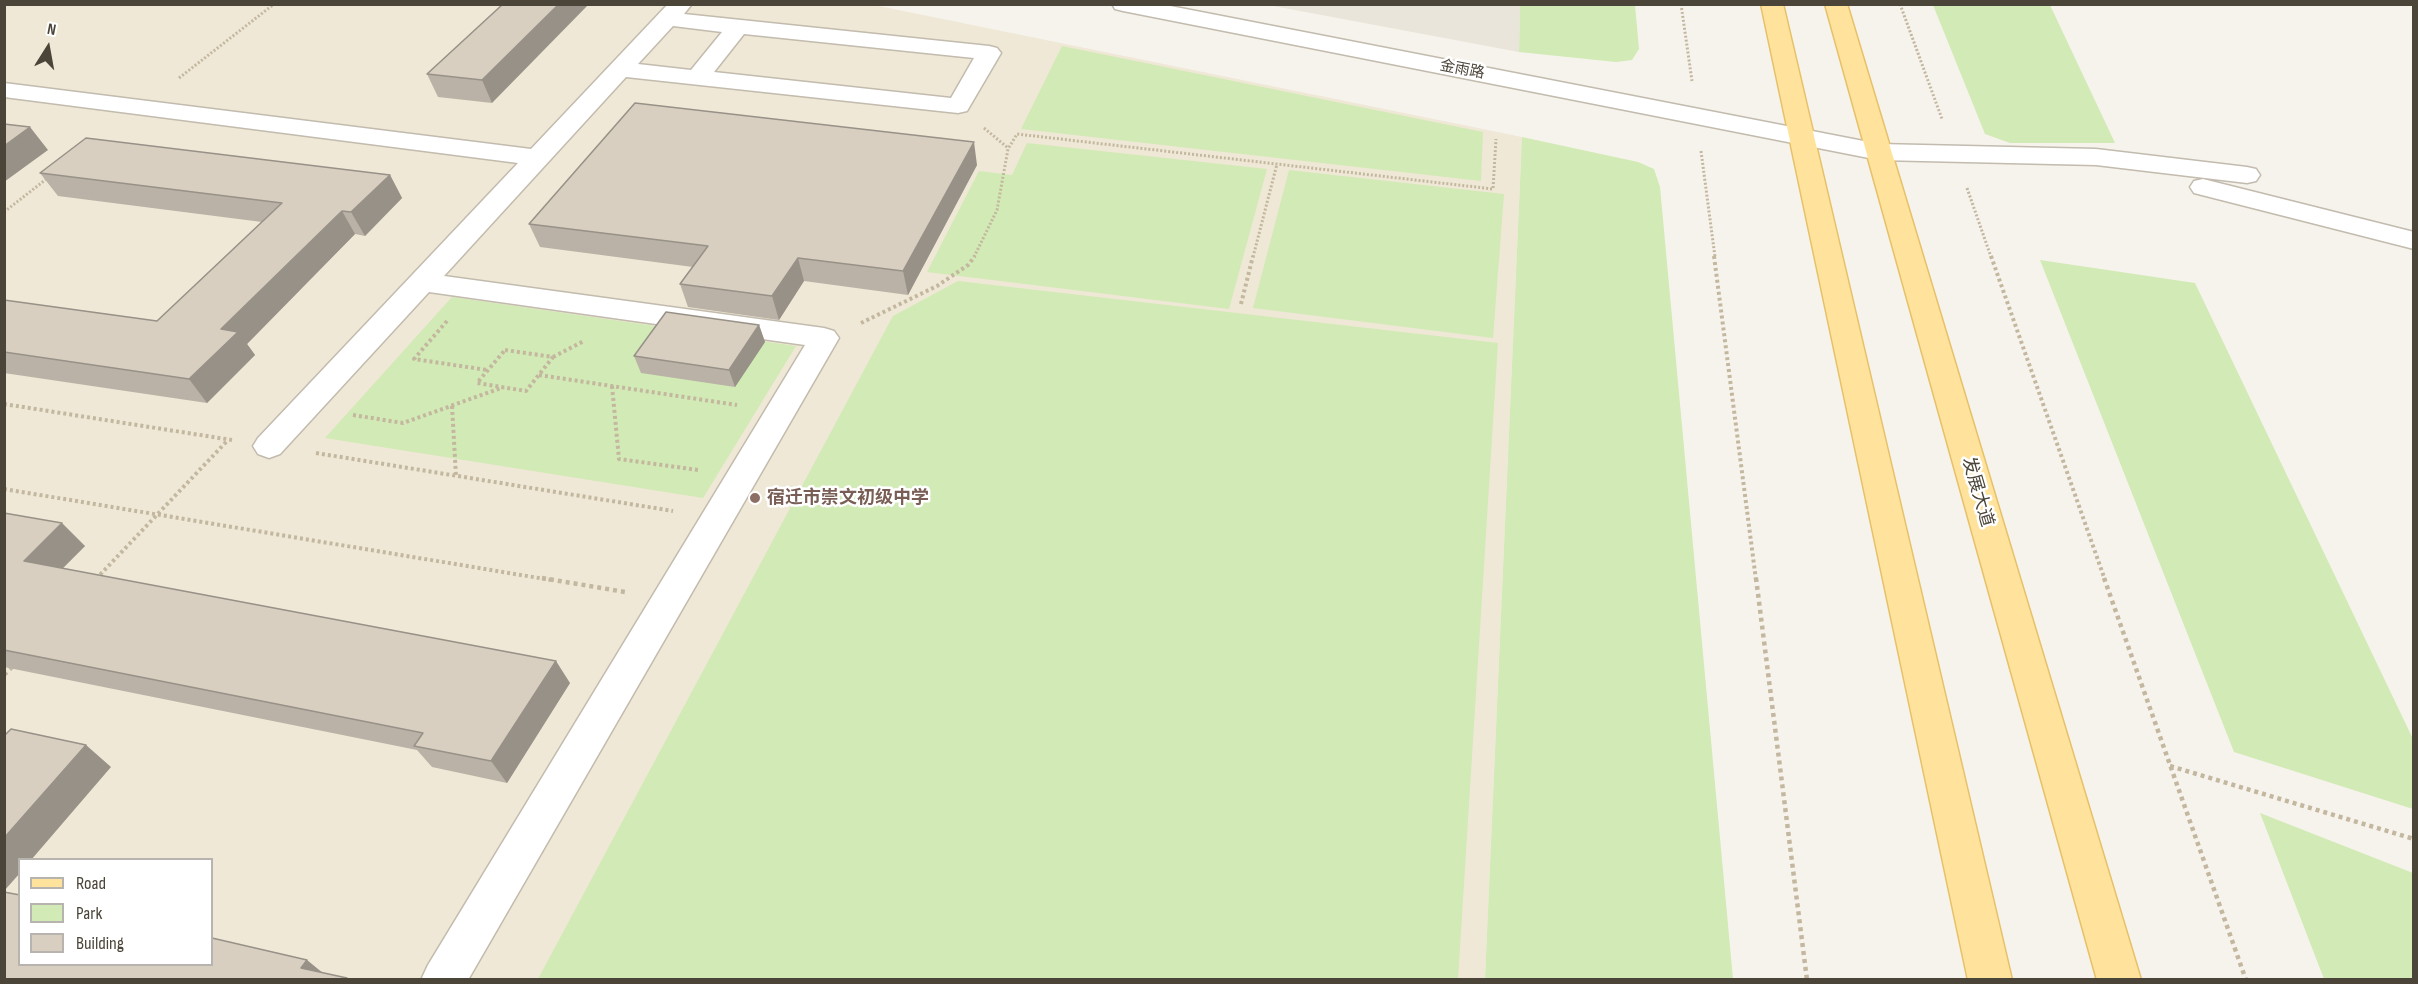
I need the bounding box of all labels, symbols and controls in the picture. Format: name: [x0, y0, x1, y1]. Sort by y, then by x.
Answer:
north arrow: [18, 18, 78, 78]
text: N: [46, 20, 58, 40]
street label: 金雨路: [1438, 57, 1486, 83]
street label: 发展大道: [1957, 454, 1997, 530]
place label: 宿迁市崇文初级中学: [767, 487, 929, 509]
marker: 宿迁市崇文初级中学: [748, 491, 762, 505]
legend: [18, 858, 213, 966]
text: Road: [76, 873, 106, 894]
text: Park: [76, 903, 102, 924]
text: Building: [76, 933, 124, 954]

